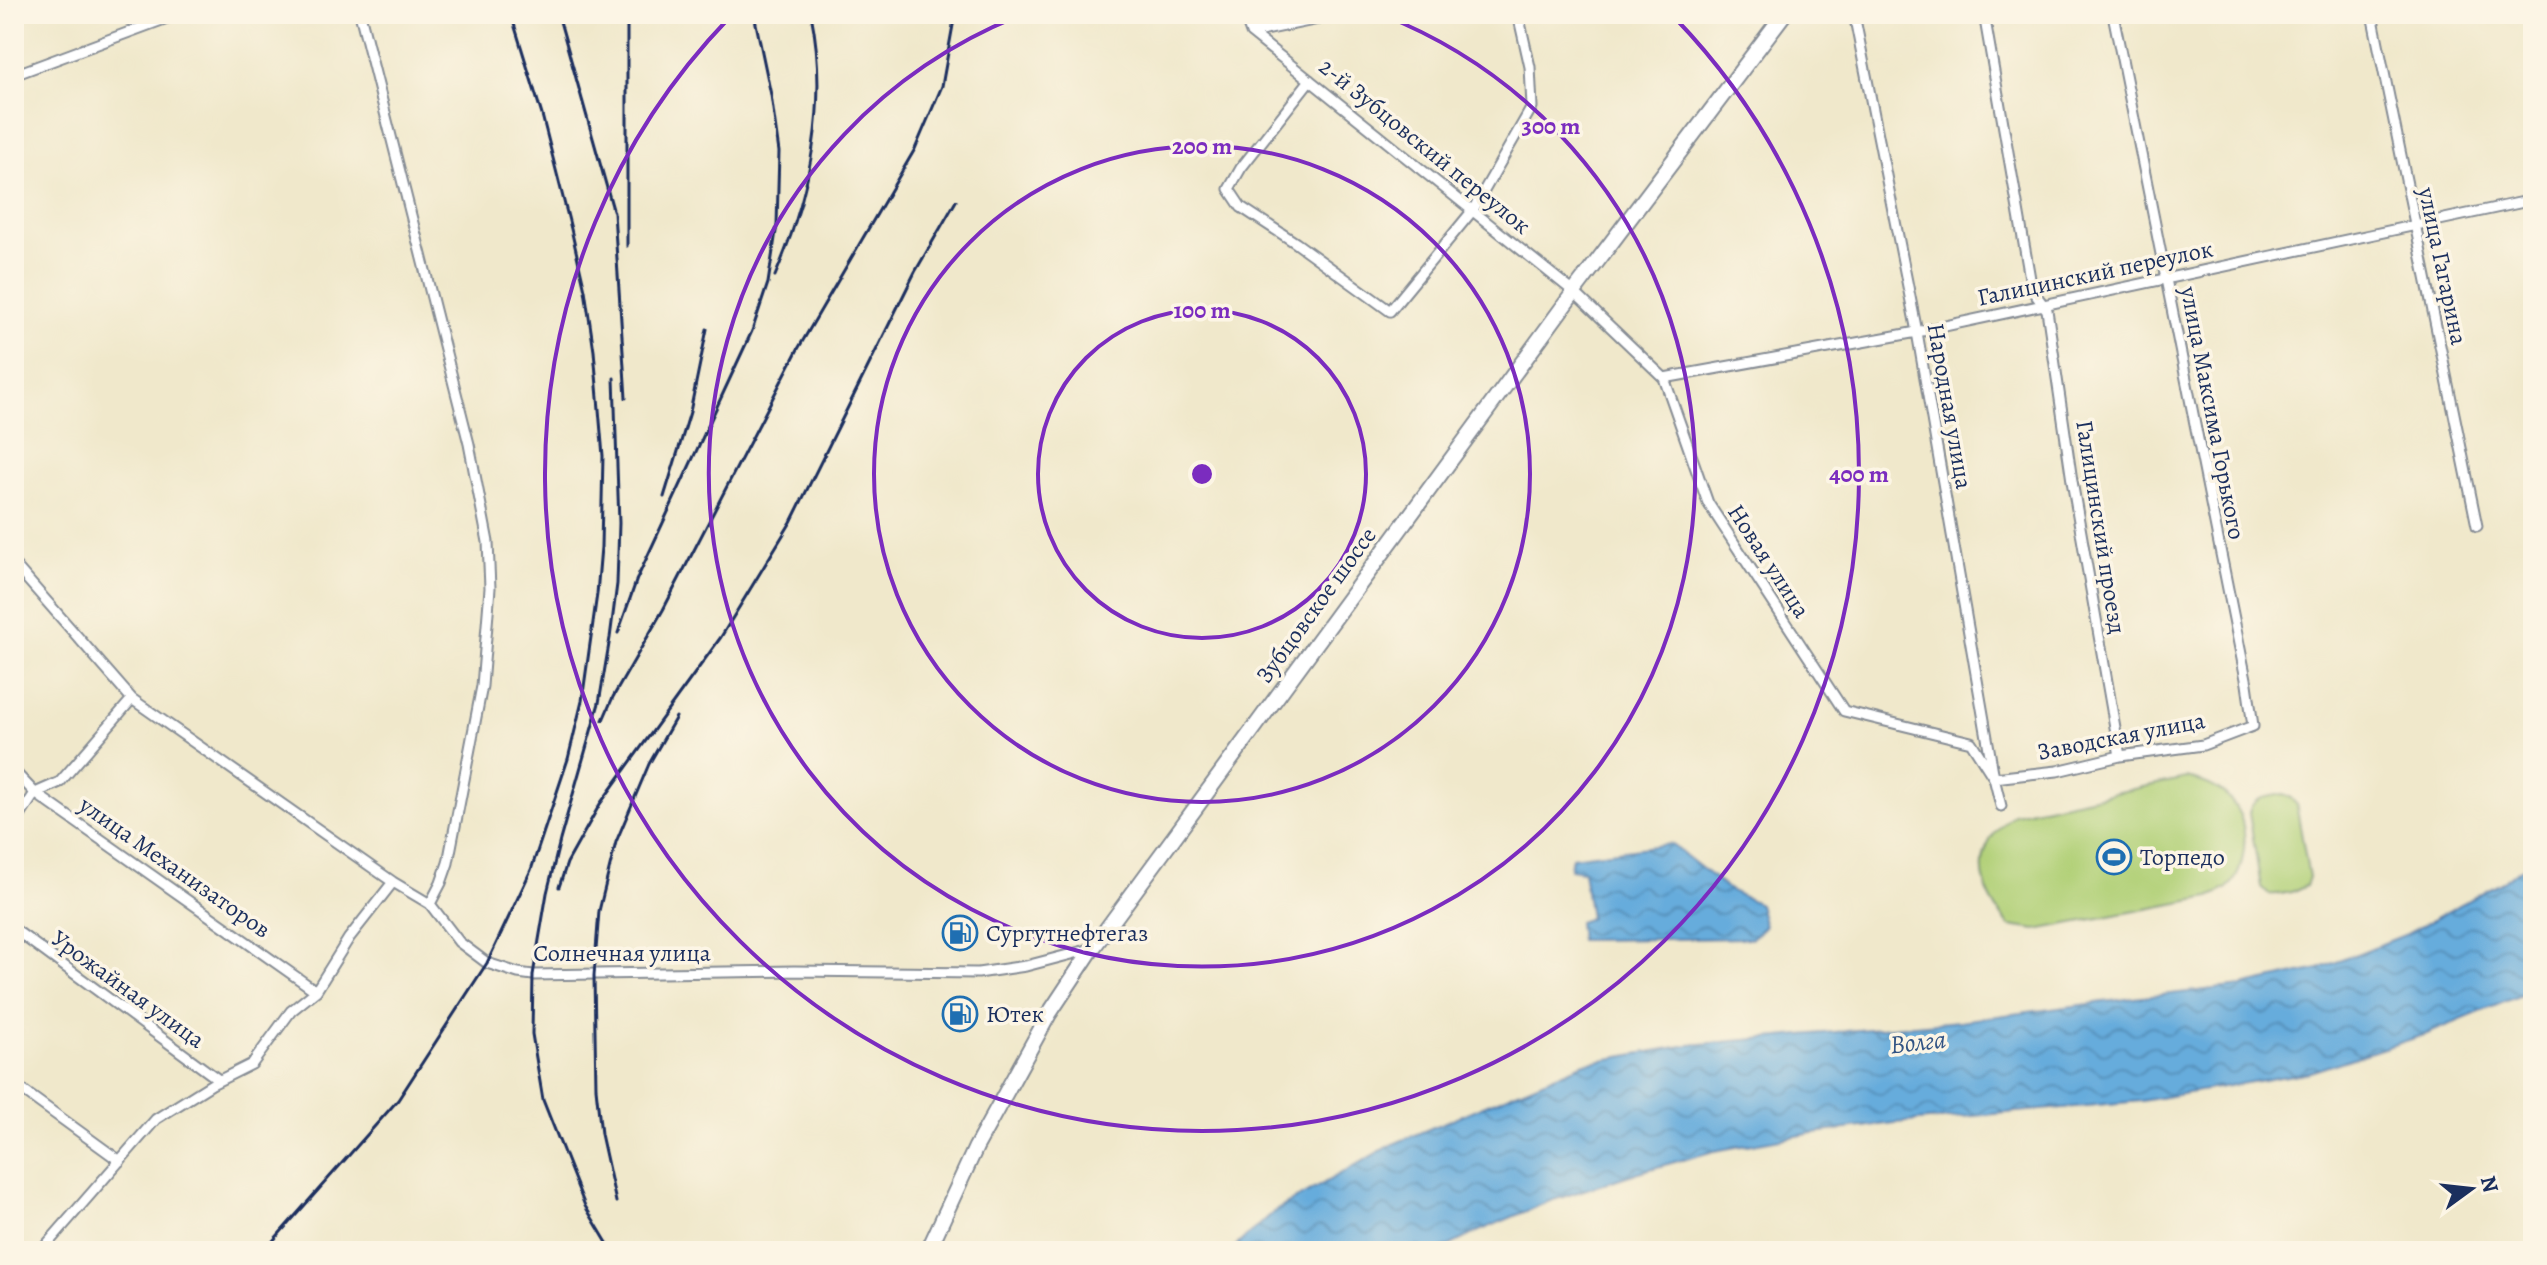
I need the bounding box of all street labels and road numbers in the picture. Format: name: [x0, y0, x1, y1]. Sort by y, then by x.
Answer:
street label: 2-й Зубцовский переулок: [1313, 51, 1537, 241]
street label: улица Гагарина: [2410, 183, 2475, 348]
street label: Галицинский переулок: [1974, 232, 2216, 314]
street label: улица Максима Горького: [2173, 283, 2253, 542]
street label: Народная улица: [1920, 321, 1980, 491]
street label: Галицинский проезд: [2068, 418, 2134, 636]
street label: Новая улица: [1720, 498, 1818, 624]
street label: Зубцовское шоссе: [1248, 520, 1384, 690]
street label: Заводская улица: [2034, 704, 2208, 768]
street label: улица Механизаторов: [72, 788, 277, 945]
street label: Урожайная улица: [45, 922, 211, 1056]
street label: Солнечная улица: [533, 937, 711, 969]

